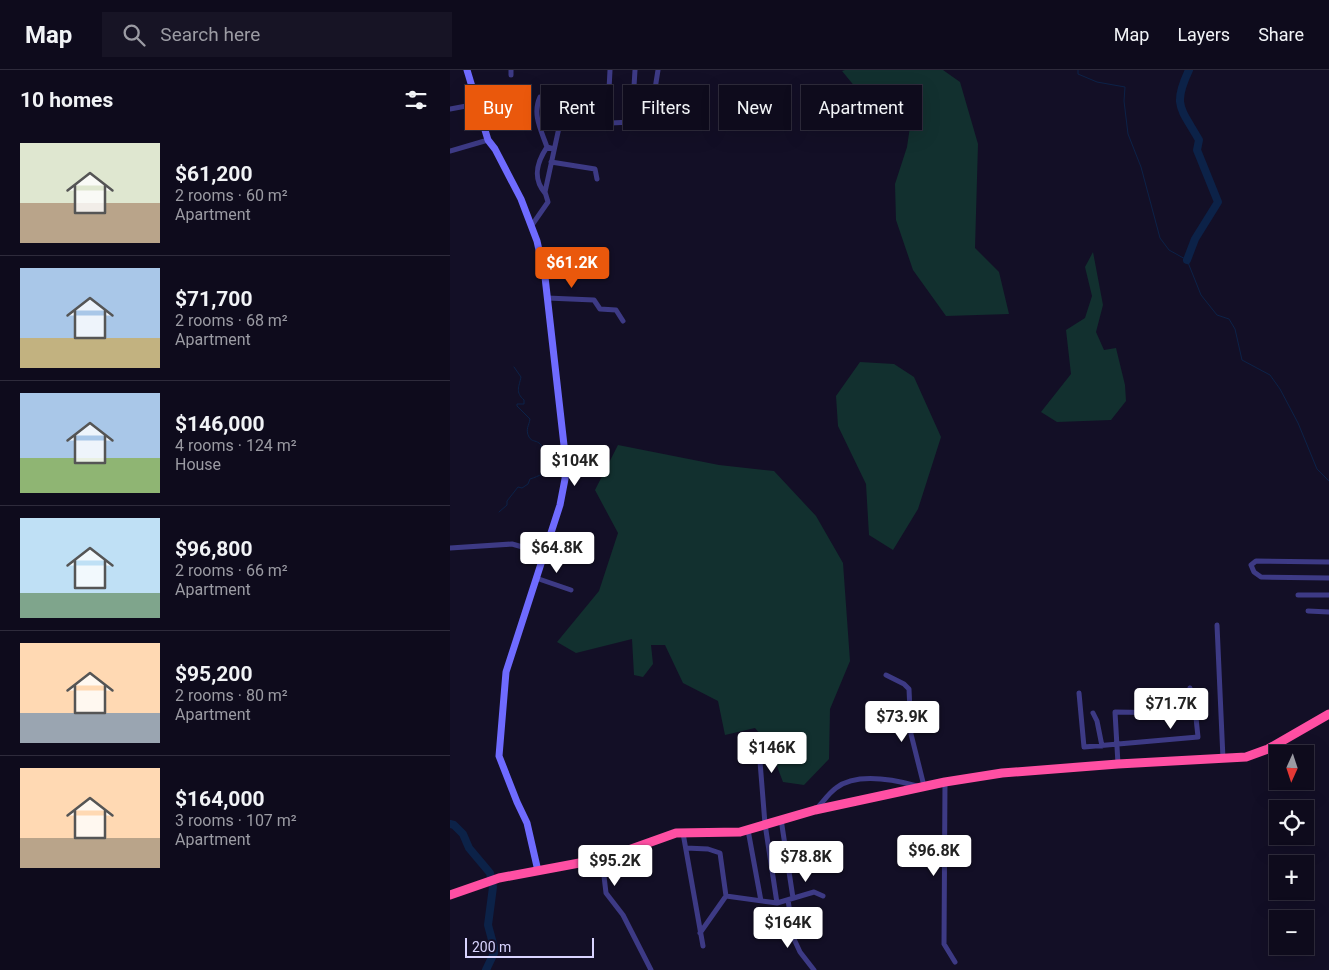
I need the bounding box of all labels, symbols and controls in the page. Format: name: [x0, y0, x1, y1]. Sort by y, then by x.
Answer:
search box: [102, 12, 452, 57]
text: Map: [25, 21, 72, 49]
icon: search: [120, 21, 148, 49]
text: Search here: [160, 23, 260, 46]
text: Map: [1114, 24, 1149, 45]
text: Layers: [1177, 24, 1230, 45]
text: Share: [1258, 24, 1304, 45]
chip: Buy: [465, 85, 531, 130]
chip: Rent: [541, 85, 613, 130]
chip: Filters: [623, 85, 709, 130]
chip: New: [719, 85, 791, 130]
chip: Apartment: [801, 85, 922, 130]
icon: filters: [402, 86, 430, 114]
text: 10 homes: [20, 88, 113, 112]
text: $61,200: [175, 162, 252, 186]
icon: home: [60, 163, 120, 223]
text: 2 rooms · 60 m²: [175, 186, 288, 205]
text: Apartment: [175, 205, 251, 224]
pin: $61.2K: [531, 246, 613, 289]
text: $61.2K: [546, 253, 598, 272]
text: $71,700: [175, 287, 252, 311]
icon: home: [60, 288, 120, 348]
text: 2 rooms · 68 m²: [175, 311, 288, 330]
text: Apartment: [175, 330, 251, 349]
text: $146,000: [175, 412, 265, 436]
icon: home: [60, 413, 120, 473]
text: 4 rooms · 124 m²: [175, 436, 297, 455]
pin: $104K: [540, 444, 610, 487]
text: $104K: [552, 451, 598, 470]
text: House: [175, 455, 221, 474]
pin: $64.8K: [516, 532, 598, 574]
text: $96,800: [175, 537, 252, 561]
icon: home: [60, 538, 120, 598]
text: $64.8K: [531, 538, 583, 557]
text: 2 rooms · 66 m²: [175, 561, 288, 580]
text: Apartment: [175, 580, 251, 599]
text: $95,200: [175, 662, 252, 686]
icon: home: [60, 663, 120, 723]
text: 2 rooms · 80 m²: [175, 686, 288, 705]
pin: $71.7K: [1130, 688, 1212, 730]
text: $71.7K: [1145, 694, 1197, 713]
pin: $73.9K: [861, 700, 943, 743]
text: Apartment: [175, 705, 251, 724]
text: $73.9K: [876, 707, 928, 726]
pin: $146K: [737, 732, 807, 774]
text: $146K: [749, 738, 795, 757]
north arrow: [1269, 745, 1314, 790]
map controls: [1269, 745, 1314, 955]
text: $164,000: [175, 787, 265, 811]
icon: home: [60, 788, 120, 848]
button: locate: [1269, 800, 1314, 845]
text: 3 rooms · 107 m²: [175, 811, 297, 830]
text: Apartment: [175, 830, 251, 849]
pin: $96.8K: [893, 834, 975, 877]
pin: $78.8K: [765, 840, 847, 883]
text: $96.8K: [908, 841, 960, 860]
pin: $95.2K: [574, 844, 656, 887]
text: $78.8K: [780, 847, 832, 866]
text: $95.2K: [589, 851, 641, 870]
button: +: [1269, 855, 1314, 900]
pin: $164K: [753, 906, 823, 949]
button: −: [1269, 910, 1314, 955]
text: $164K: [765, 913, 811, 932]
scale bar: [465, 935, 594, 958]
text: 200 m: [472, 939, 511, 955]

